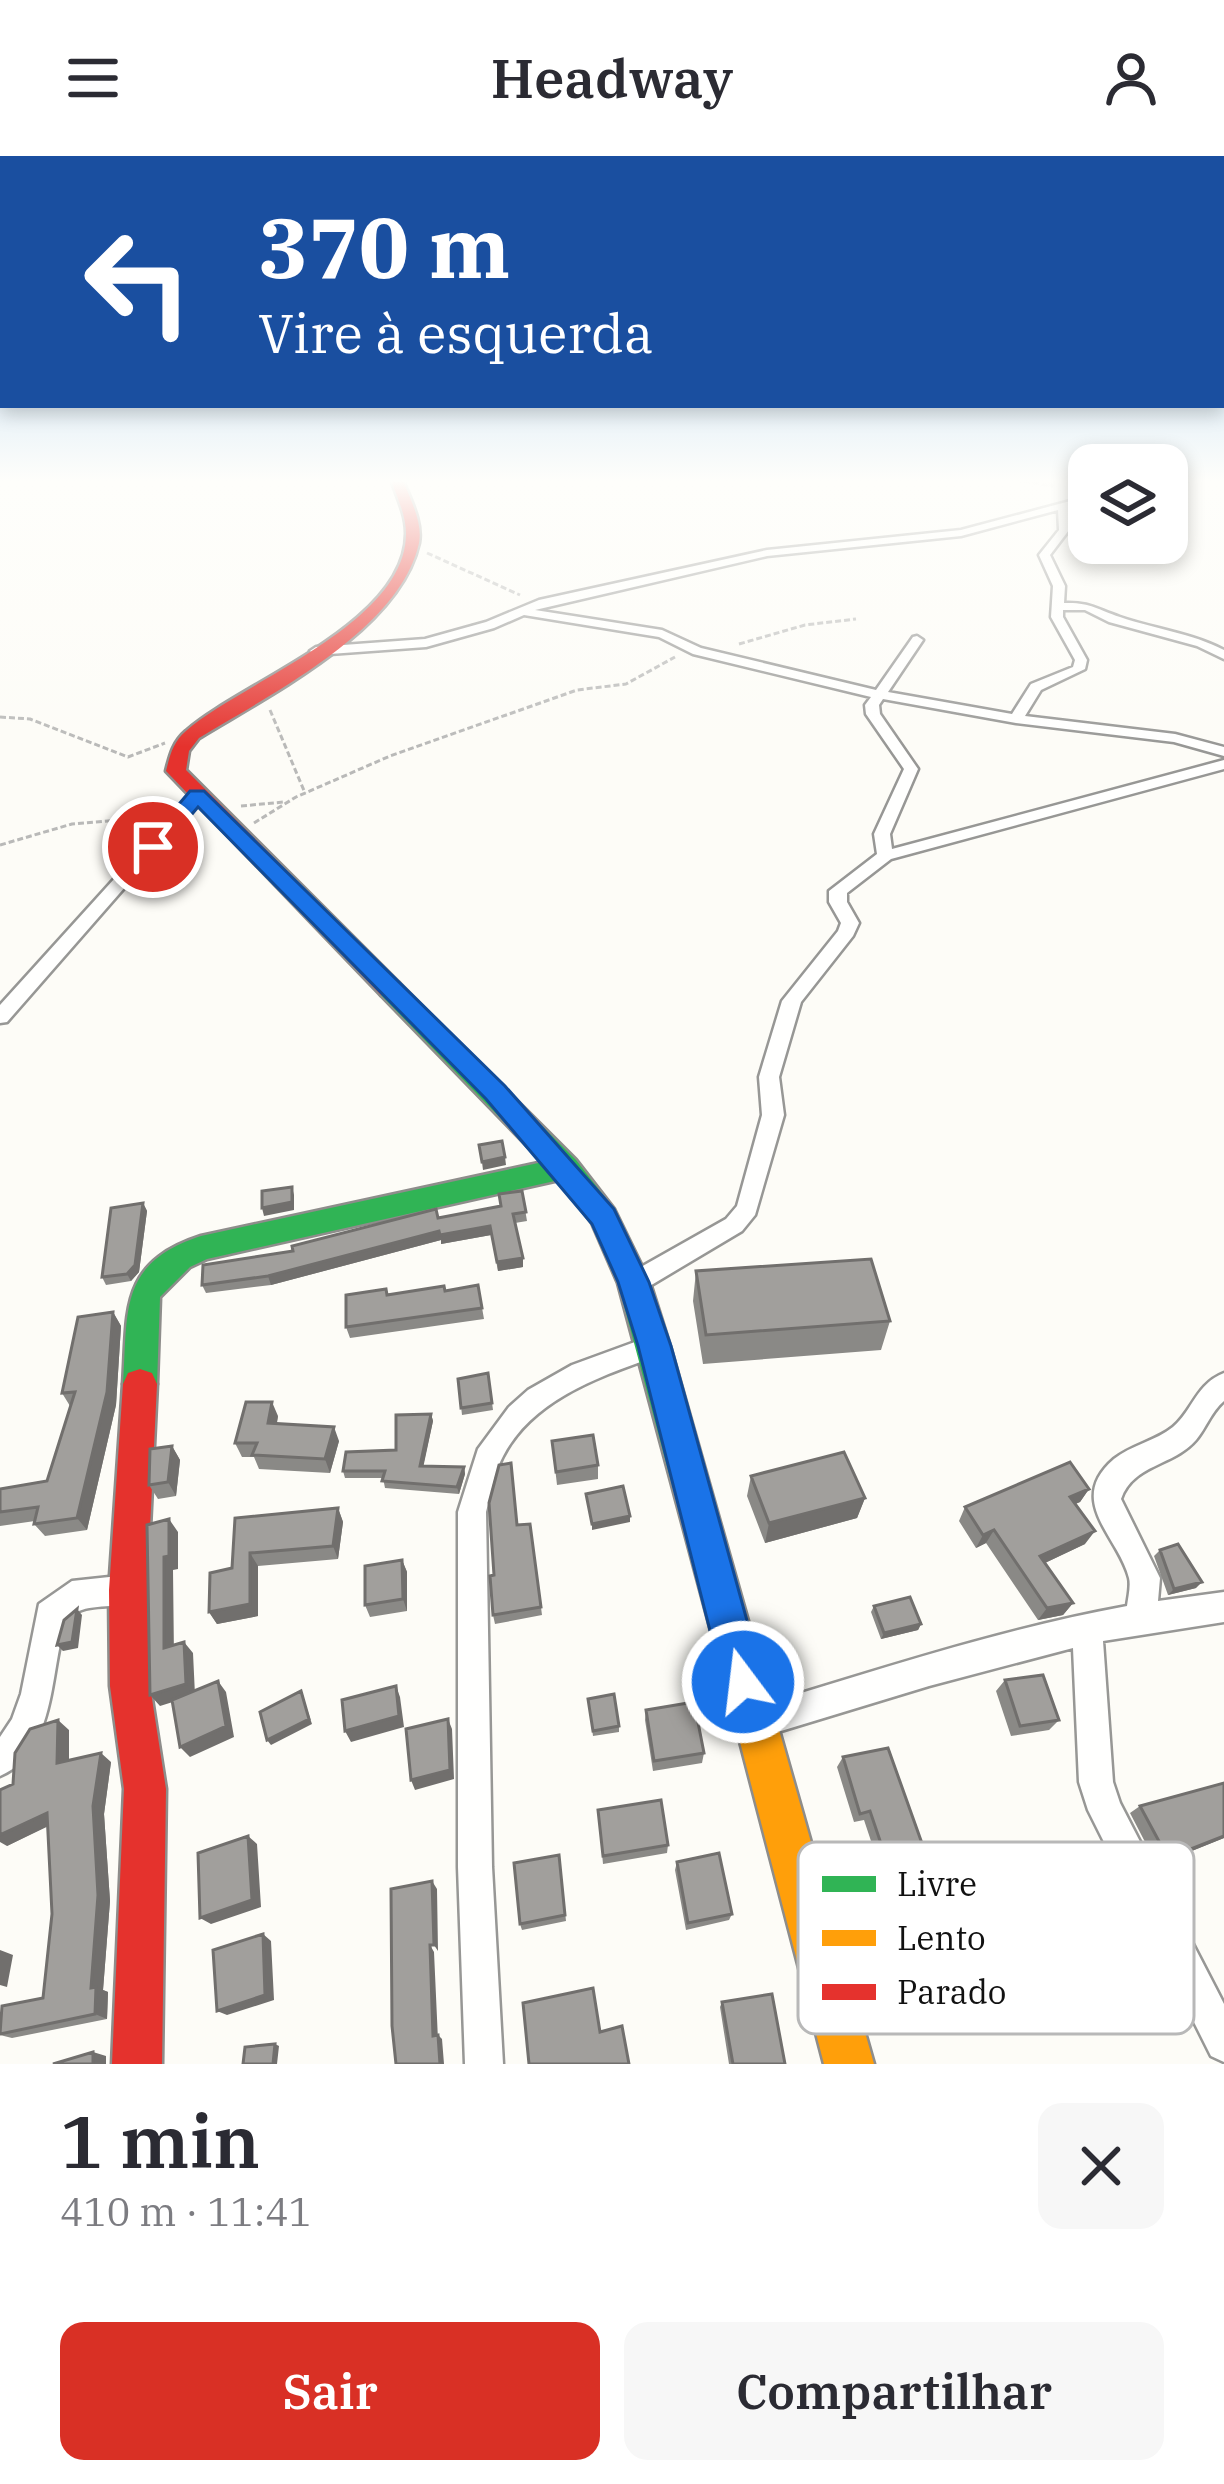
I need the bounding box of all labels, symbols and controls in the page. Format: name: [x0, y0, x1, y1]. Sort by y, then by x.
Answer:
text: Headway: [491, 43, 733, 113]
icon: menu: [60, 45, 126, 111]
icon: person: [1098, 45, 1164, 111]
text: 370 m: [258, 192, 510, 301]
icon: left: [60, 204, 216, 360]
text: Vire à esquerda: [258, 298, 653, 368]
map controls: [1068, 444, 1188, 564]
button: layers: [1068, 444, 1188, 564]
pin: [102, 796, 204, 898]
icon: arrive: [120, 814, 186, 880]
position arrow: [680, 1619, 806, 1745]
legend: [798, 1842, 1194, 2034]
text: Livre: [897, 1862, 977, 1905]
text: Lento: [897, 1916, 986, 1959]
text: Parado: [897, 1970, 1006, 2013]
text: 1 min: [60, 2094, 260, 2188]
button: close: [1038, 2103, 1164, 2229]
text: 410 m · 11:41: [60, 2186, 312, 2237]
button: Sair: [60, 2322, 600, 2460]
button: Compartilhar: [624, 2322, 1164, 2460]

